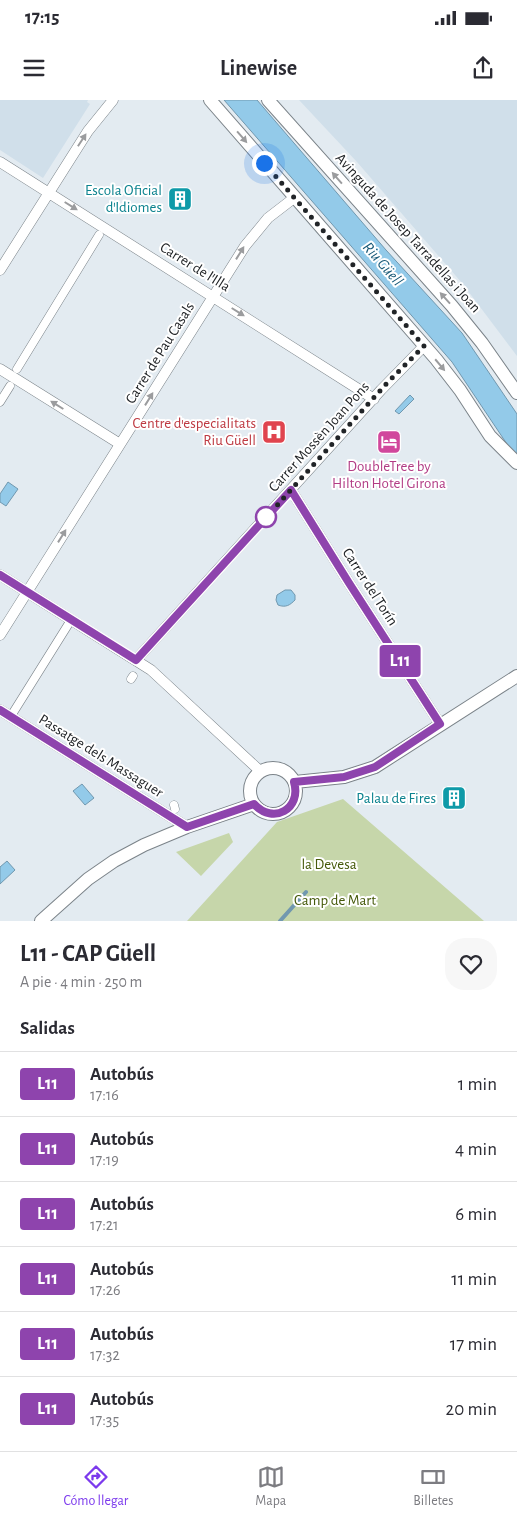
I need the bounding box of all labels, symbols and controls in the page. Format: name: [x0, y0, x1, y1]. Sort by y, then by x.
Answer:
text: 17:15: [25, 8, 59, 27]
icon: menu: [20, 54, 48, 82]
icon: share: [469, 54, 497, 82]
text: Linewise: [220, 57, 297, 79]
one-way arrow: [236, 130, 248, 142]
one-way arrow: [77, 133, 87, 147]
street label: Avinguda de Josep Tarradellas i Joan: [333, 150, 483, 316]
your location: [252, 151, 277, 176]
one-way arrow: [331, 171, 342, 184]
place label: Escola Oficial d'Idiomes: [85, 183, 162, 215]
building icon: Escola Oficial d'Idiomes: [167, 186, 193, 212]
one-way arrow: [65, 201, 78, 211]
water label: Riu Güell: [360, 239, 406, 289]
street label: Carrer de l'Illa: [157, 240, 233, 294]
one-way arrow: [236, 247, 245, 260]
one-way arrow: [439, 293, 451, 305]
street label: Carrer de Pau Casals: [123, 300, 197, 406]
one-way arrow: [231, 307, 244, 317]
one-way arrow: [435, 358, 446, 371]
street label: Carrer Mossèn Joan Pons: [266, 379, 372, 495]
one-way arrow: [144, 392, 154, 406]
one-way arrow: [51, 401, 64, 410]
place label: Centre d'especialitats Riu Güell: [133, 416, 256, 448]
hospital icon: Centre d'especialitats Riu Güell: [261, 419, 287, 445]
hotel icon: DoubleTree by Hilton Hotel Girona: [376, 429, 402, 455]
place label: DoubleTree by Hilton Hotel Girona: [332, 459, 446, 491]
unlabelled marker: [255, 506, 277, 528]
one-way arrow: [57, 530, 67, 543]
street label: Carrer del Torín: [339, 546, 401, 628]
line badge: L11: [371, 645, 429, 677]
text: L11: [390, 652, 410, 670]
street label: Passatge dels Massaguer: [36, 712, 166, 800]
building icon: Palau de Fires: [441, 785, 467, 811]
place label: Palau de Fires: [356, 791, 436, 806]
park label: la Devesa: [301, 857, 357, 872]
park label: Camp de Mart: [294, 893, 376, 908]
button: heart: [445, 938, 497, 990]
text: L11 - CAP Güell: [20, 942, 156, 966]
text: A pie · 4 min · 250 m: [20, 974, 142, 990]
text: Salidas: [20, 1019, 75, 1038]
text: Autobús: [90, 1065, 154, 1084]
text: L11: [37, 1075, 58, 1093]
text: 1 min: [458, 1075, 497, 1094]
text: 17:16: [90, 1087, 119, 1103]
text: Autobús: [90, 1130, 154, 1149]
text: L11: [37, 1140, 58, 1158]
text: 4 min: [455, 1140, 497, 1159]
text: 17:19: [90, 1152, 119, 1168]
text: Autobús: [90, 1195, 154, 1214]
text: L11: [37, 1205, 58, 1223]
text: 6 min: [455, 1205, 497, 1224]
text: 17:21: [90, 1217, 119, 1233]
text: Autobús: [90, 1260, 154, 1279]
text: L11: [37, 1270, 58, 1288]
text: 11 min: [451, 1270, 497, 1289]
text: 17:26: [90, 1282, 121, 1298]
text: Autobús: [90, 1325, 154, 1344]
text: L11: [37, 1335, 58, 1353]
text: 17 min: [450, 1335, 497, 1354]
text: 17:32: [90, 1347, 120, 1363]
text: Autobús: [90, 1390, 154, 1409]
text: L11: [37, 1400, 58, 1418]
text: 20 min: [446, 1400, 497, 1419]
text: 17:35: [90, 1412, 119, 1428]
tab: Cómo llegar: [64, 1463, 128, 1510]
tab: Mapa: [255, 1463, 286, 1510]
tab: Billetes: [413, 1463, 454, 1510]

